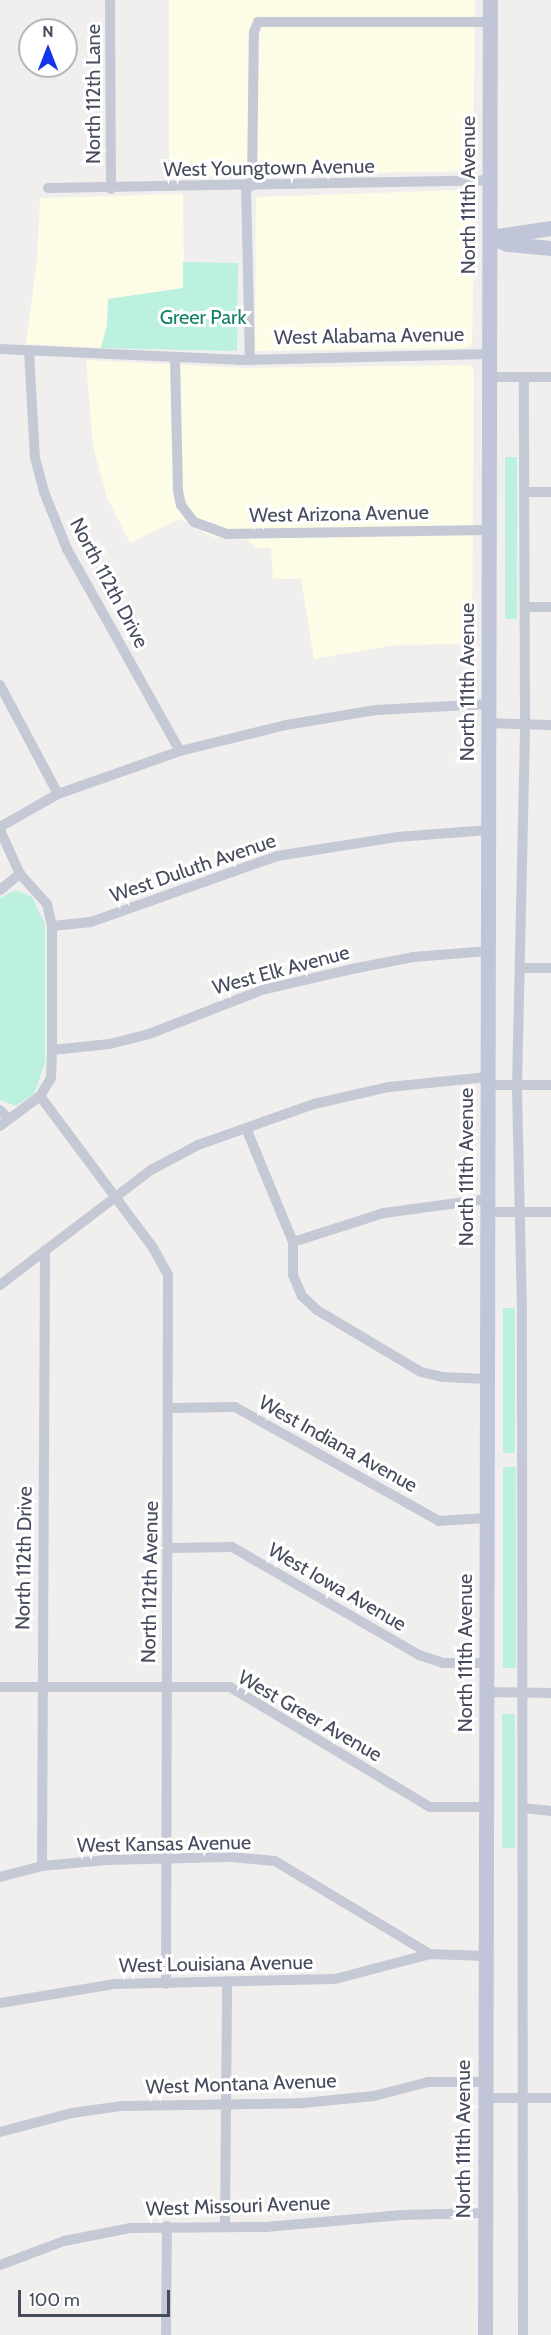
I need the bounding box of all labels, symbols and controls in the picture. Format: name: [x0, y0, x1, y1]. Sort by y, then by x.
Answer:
north arrow: [18, 18, 78, 78]
text: N: [42, 22, 54, 41]
street label: North 112th Lane: [81, 24, 105, 164]
street label: North 111th Avenue: [456, 116, 480, 274]
street label: West Youngtown Avenue: [163, 154, 375, 182]
park label: Greer Park: [160, 305, 246, 329]
street label: West Alabama Avenue: [274, 322, 464, 350]
street label: West Arizona Avenue: [249, 500, 429, 528]
street label: North 112th Drive: [65, 514, 153, 652]
street label: North 111th Avenue: [455, 603, 479, 761]
street label: West Duluth Avenue: [107, 828, 279, 908]
street label: West Elk Avenue: [210, 940, 352, 1000]
street label: North 111th Avenue: [454, 1088, 478, 1246]
street label: West Indiana Avenue: [254, 1390, 422, 1498]
street label: North 112th Drive: [11, 1486, 37, 1630]
street label: North 112th Avenue: [137, 1501, 163, 1663]
street label: West Iowa Avenue: [264, 1538, 410, 1636]
street label: North 111th Avenue: [453, 1574, 477, 1732]
street label: West Greer Avenue: [234, 1665, 386, 1767]
street label: West Kansas Avenue: [77, 1830, 251, 1858]
street label: West Louisiana Avenue: [119, 1950, 313, 1978]
street label: North 111th Avenue: [451, 2060, 475, 2218]
street label: West Montana Avenue: [145, 2069, 337, 2099]
street label: West Missouri Avenue: [145, 2191, 331, 2221]
scale bar: [21, 2278, 172, 2316]
text: 100 m: [29, 2289, 80, 2311]

